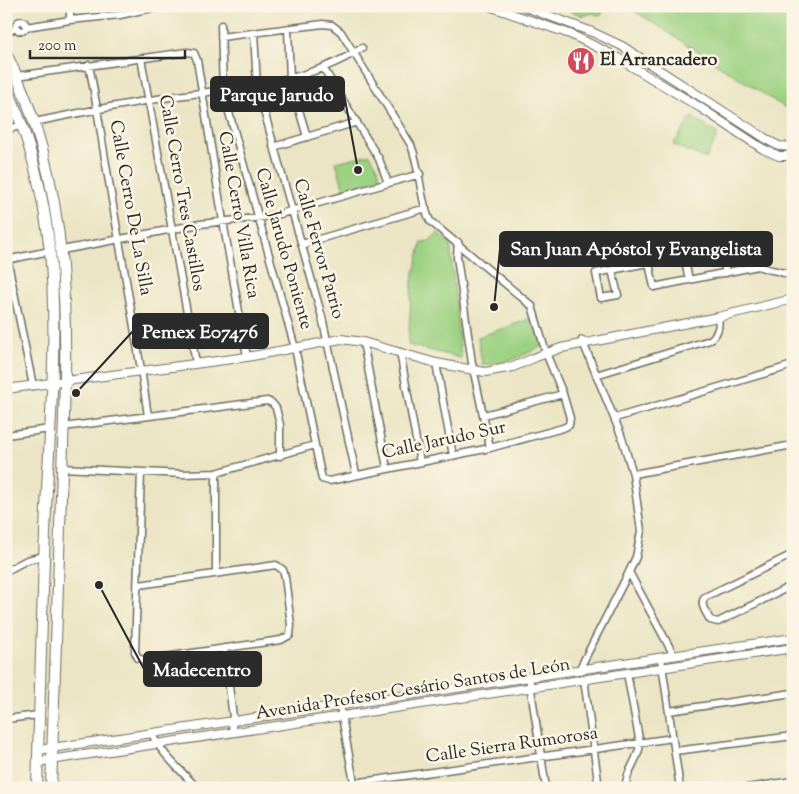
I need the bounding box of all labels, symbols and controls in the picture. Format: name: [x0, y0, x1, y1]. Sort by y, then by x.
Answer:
scale bar: [30, 28, 185, 60]
text: 200 m: [38, 36, 77, 57]
restaurant icon: El Arrancadero: [566, 46, 596, 76]
place label: El Arrancadero: [600, 48, 718, 74]
callout: Parque Jarudo: [211, 77, 344, 111]
text: Parque Jarudo: [220, 83, 334, 110]
street label: Calle Cerro Tres Castillos: [151, 93, 211, 293]
street label: Calle Cerro De La Silla: [102, 118, 158, 298]
street label: Calle Cerro Villa Rica: [210, 129, 266, 301]
street label: Calle Jarudo Poniente: [247, 165, 319, 333]
street label: Calle Fervor Patrio: [286, 176, 350, 322]
callout: San Juan Apóstol y Evangelista: [500, 232, 772, 266]
text: San Juan Apóstol y Evangelista: [510, 237, 762, 264]
callout: Pemex E07476: [133, 314, 268, 348]
text: Pemex E07476: [142, 320, 258, 347]
street label: Calle Jarudo Sur: [379, 415, 509, 467]
callout: Madecentro: [144, 652, 261, 686]
street label: Avenida Profesor Cesário Santos de León: [254, 652, 573, 728]
text: Madecentro: [153, 658, 252, 685]
street label: Calle Sierra Rumorosa: [424, 721, 600, 771]

